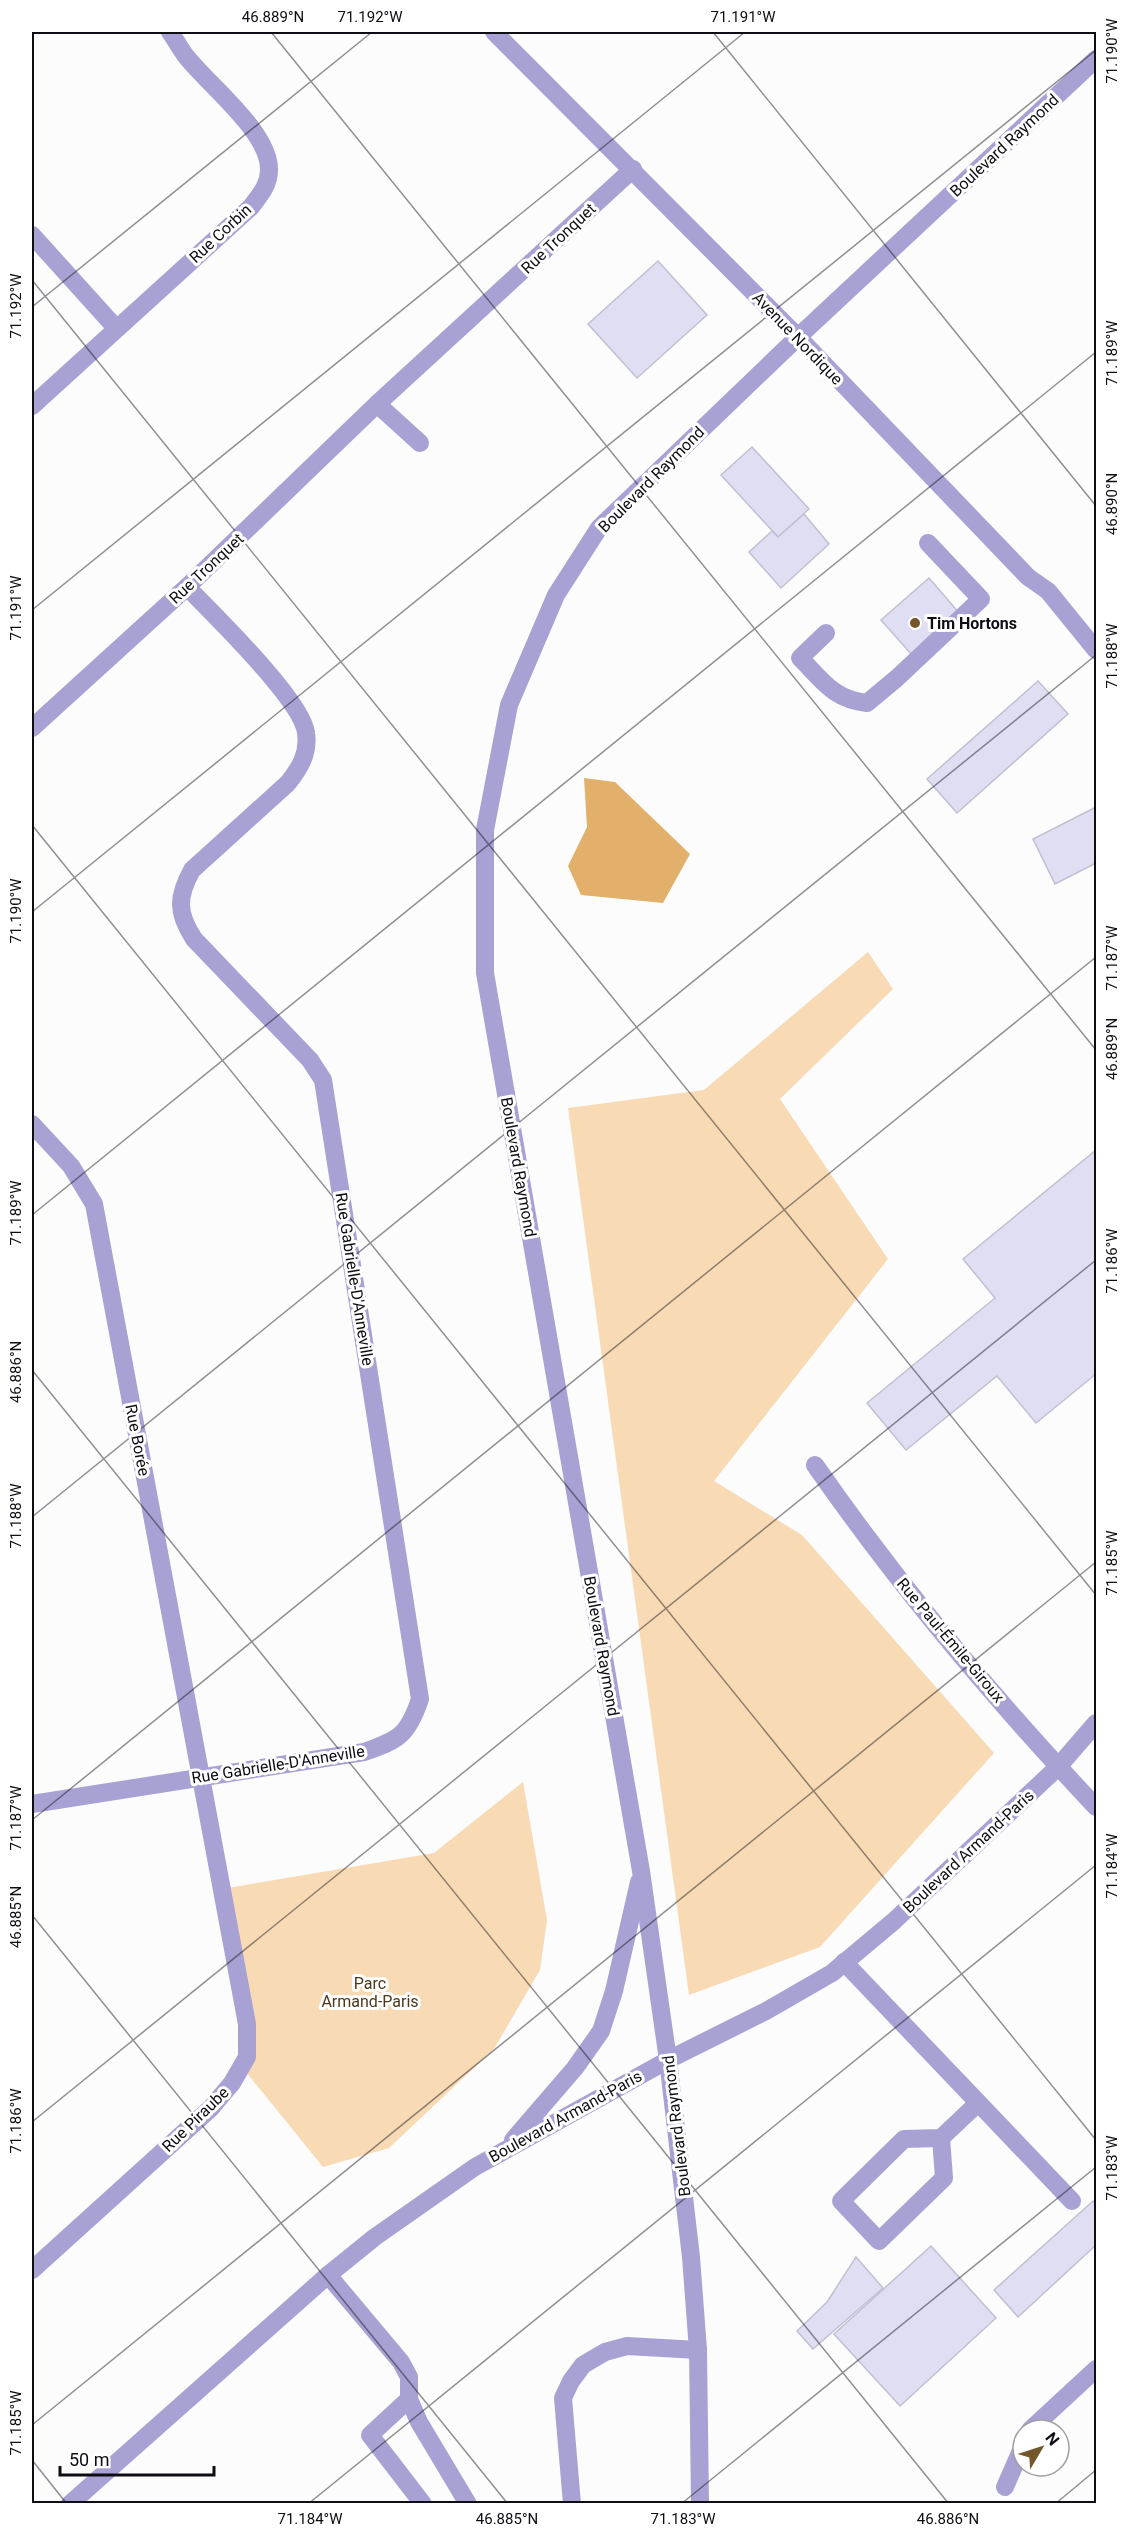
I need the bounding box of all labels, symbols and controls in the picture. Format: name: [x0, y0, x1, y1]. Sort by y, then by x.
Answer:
text: 46.889°N: [242, 8, 304, 26]
text: 71.192°W: [337, 8, 403, 26]
text: 71.191°W: [710, 8, 776, 26]
text: 71.190°W: [1103, 18, 1121, 84]
street label: Boulevard Raymond: [946, 90, 1063, 201]
street label: Rue Tronquet: [517, 199, 599, 278]
street label: Rue Corbin: [185, 200, 255, 267]
text: 71.192°W: [7, 273, 25, 339]
street label: Avenue Nordique: [749, 288, 847, 389]
text: 71.189°W: [1103, 320, 1121, 386]
street label: Boulevard Raymond: [594, 422, 708, 536]
text: 46.890°N: [1103, 473, 1121, 535]
street label: Rue Tronquet: [165, 529, 247, 608]
text: 71.191°W: [7, 575, 25, 641]
place label: Tim Hortons: [927, 614, 1017, 633]
marker: Tim Hortons: [908, 616, 922, 630]
text: 71.188°W: [1103, 623, 1121, 689]
text: 71.190°W: [7, 878, 25, 944]
text: 71.187°W: [1103, 925, 1121, 991]
text: 46.889°N: [1103, 1018, 1121, 1080]
street label: Boulevard Raymond: [497, 1096, 540, 1239]
text: 71.189°W: [7, 1180, 25, 1246]
street label: Rue Gabrielle-D'Anneville: [331, 1191, 378, 1367]
text: 71.186°W: [1103, 1228, 1121, 1294]
text: 46.886°N: [7, 1341, 25, 1403]
street label: Rue Borée: [121, 1403, 154, 1477]
text: 71.188°W: [7, 1483, 25, 1549]
text: 71.185°W: [1103, 1530, 1121, 1596]
street label: Rue Paul-Émile-Giroux: [893, 1574, 1008, 1707]
street label: Boulevard Raymond: [580, 1575, 623, 1718]
street label: Rue Gabrielle-D'Anneville: [190, 1741, 366, 1788]
text: 71.187°W: [7, 1785, 25, 1851]
street label: Boulevard Armand-Paris: [899, 1786, 1038, 1917]
text: 71.184°W: [1103, 1833, 1121, 1899]
text: 46.885°N: [7, 1886, 25, 1948]
park label: Parc Armand-Paris: [321, 1974, 419, 2011]
street label: Boulevard Raymond: [658, 2054, 695, 2197]
street label: Boulevard Armand-Paris: [485, 2066, 645, 2166]
street label: Rue Piraube: [158, 2083, 233, 2156]
text: 71.186°W: [7, 2088, 25, 2154]
text: 71.183°W: [1103, 2135, 1121, 2201]
text: 71.185°W: [7, 2390, 25, 2456]
north arrow: [1011, 2418, 1071, 2478]
text: N: [1041, 2429, 1063, 2449]
scale bar: [60, 2439, 214, 2477]
text: 50 m: [69, 2449, 109, 2470]
text: 71.184°W: [277, 2510, 343, 2528]
text: 46.885°N: [476, 2510, 538, 2528]
text: 71.183°W: [650, 2510, 716, 2528]
text: 46.886°N: [917, 2510, 979, 2528]

